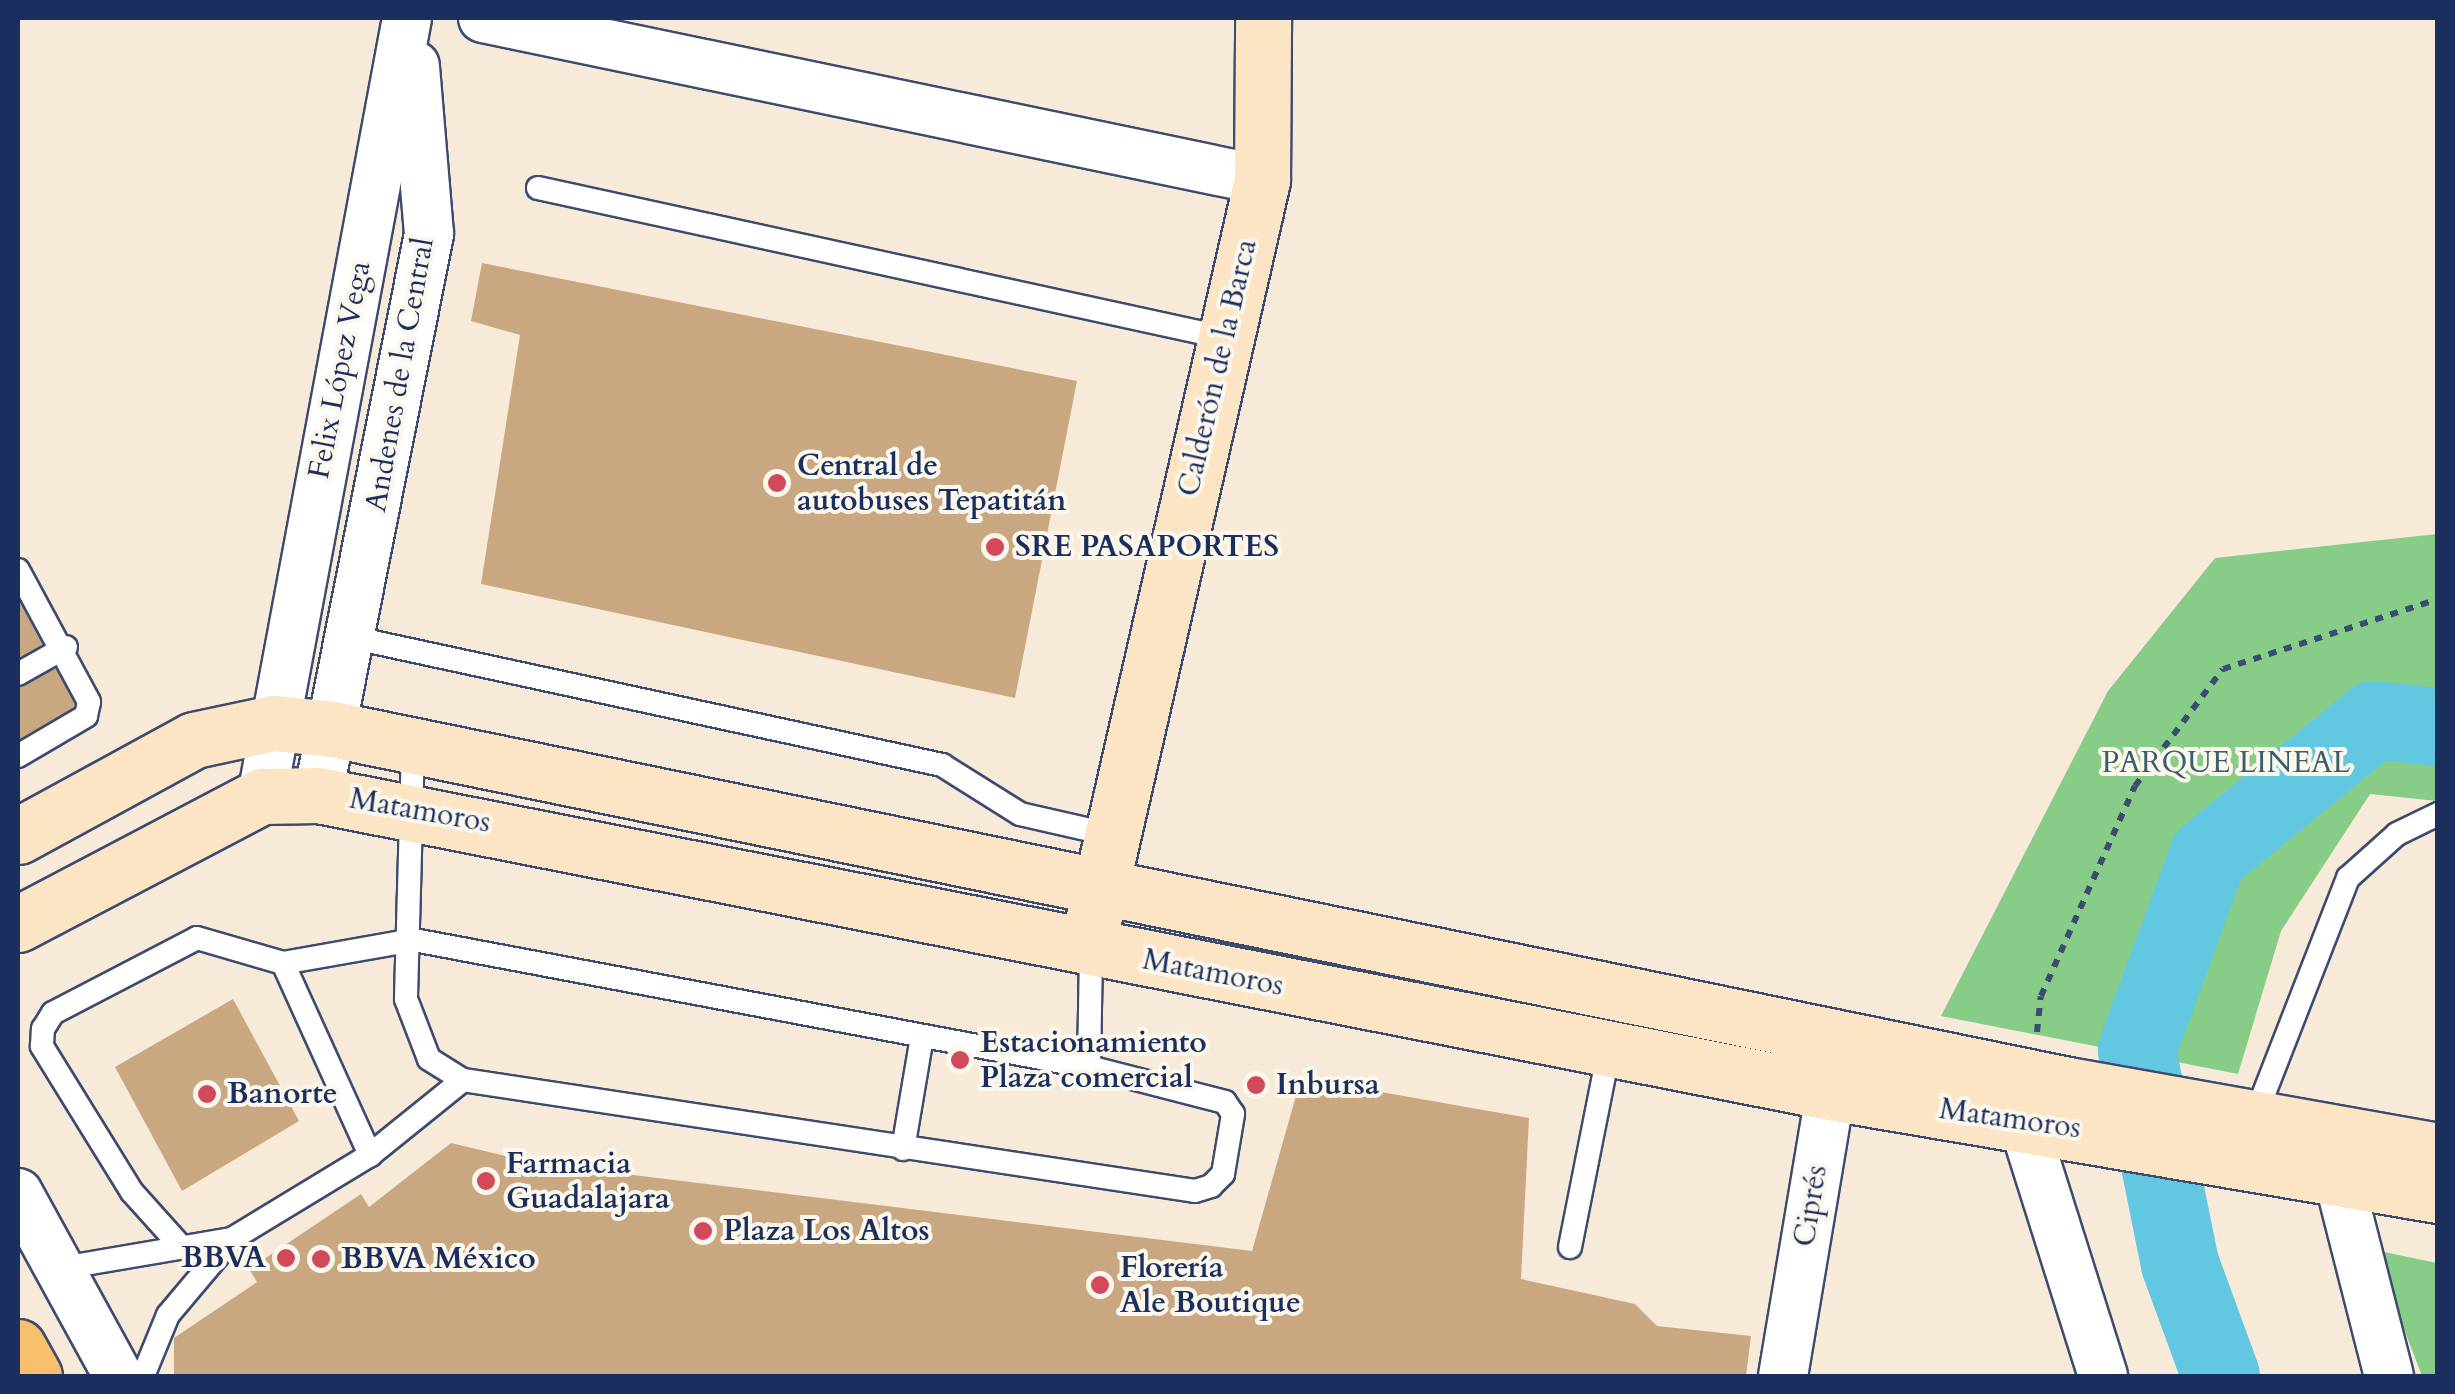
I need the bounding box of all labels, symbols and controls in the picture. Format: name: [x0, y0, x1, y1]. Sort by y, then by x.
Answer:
street label: Andenes de la Central: [358, 235, 442, 515]
street label: Calderón de la Barca: [1171, 236, 1265, 500]
street label: Felix López Vega: [301, 258, 379, 482]
place label: Central de autobuses Tepatitán: [797, 448, 1067, 518]
marker: Central de autobuses Tepatitán: [766, 472, 788, 494]
place label: SRE PASAPORTES: [1015, 529, 1279, 565]
marker: SRE PASAPORTES: [984, 536, 1006, 558]
park label: PARQUE LINEAL: [2102, 745, 2350, 781]
street label: Matamoros: [347, 781, 493, 841]
street label: Matamoros: [1140, 942, 1286, 1004]
place label: Estacionamiento Plaza comercial: [980, 1025, 1207, 1096]
marker: Estacionamiento Plaza comercial: [949, 1049, 971, 1071]
place label: Inbursa: [1276, 1067, 1380, 1103]
marker: Inbursa: [1245, 1074, 1267, 1096]
place label: Banorte: [227, 1076, 338, 1112]
marker: Banorte: [196, 1083, 218, 1105]
street label: Matamoros: [1937, 1091, 2083, 1147]
place label: Farmacia Guadalajara: [506, 1146, 670, 1216]
street label: Ciprés: [1787, 1163, 1835, 1249]
marker: Farmacia Guadalajara: [475, 1170, 497, 1192]
place label: Plaza Los Altos: [723, 1213, 930, 1249]
marker: Plaza Los Altos: [692, 1220, 714, 1242]
place label: BBVA: [181, 1240, 266, 1276]
place label: BBVA México: [341, 1241, 536, 1277]
marker: BBVA: [275, 1247, 297, 1269]
marker: BBVA México: [310, 1248, 332, 1270]
place label: Florería Ale Boutique: [1120, 1250, 1301, 1320]
marker: Florería Ale Boutique: [1089, 1274, 1111, 1296]

